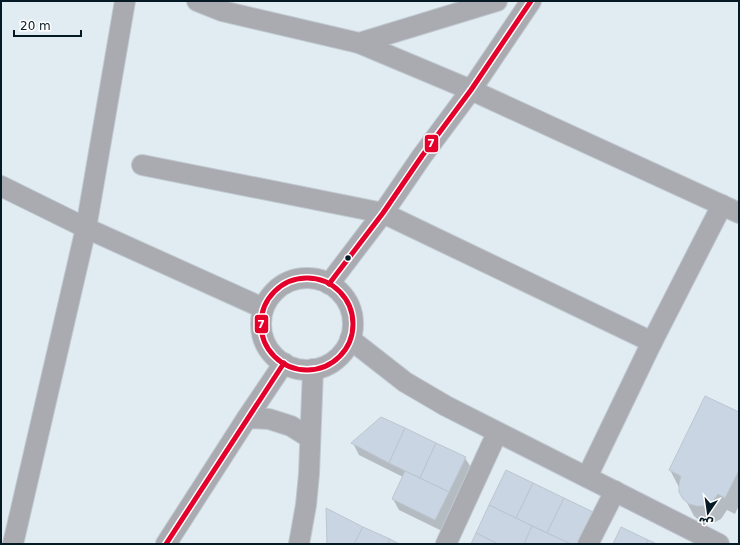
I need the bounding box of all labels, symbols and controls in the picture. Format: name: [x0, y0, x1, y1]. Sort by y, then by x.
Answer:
scale bar: [14, 12, 81, 38]
text: 20 m: [20, 19, 51, 33]
line badge: 7: [424, 134, 439, 153]
text: 7: [427, 137, 435, 150]
unlabelled marker: [343, 253, 353, 263]
line badge: 7: [254, 314, 269, 334]
text: 7: [257, 318, 265, 331]
north arrow: [688, 493, 728, 533]
text: ش: [697, 514, 715, 530]

